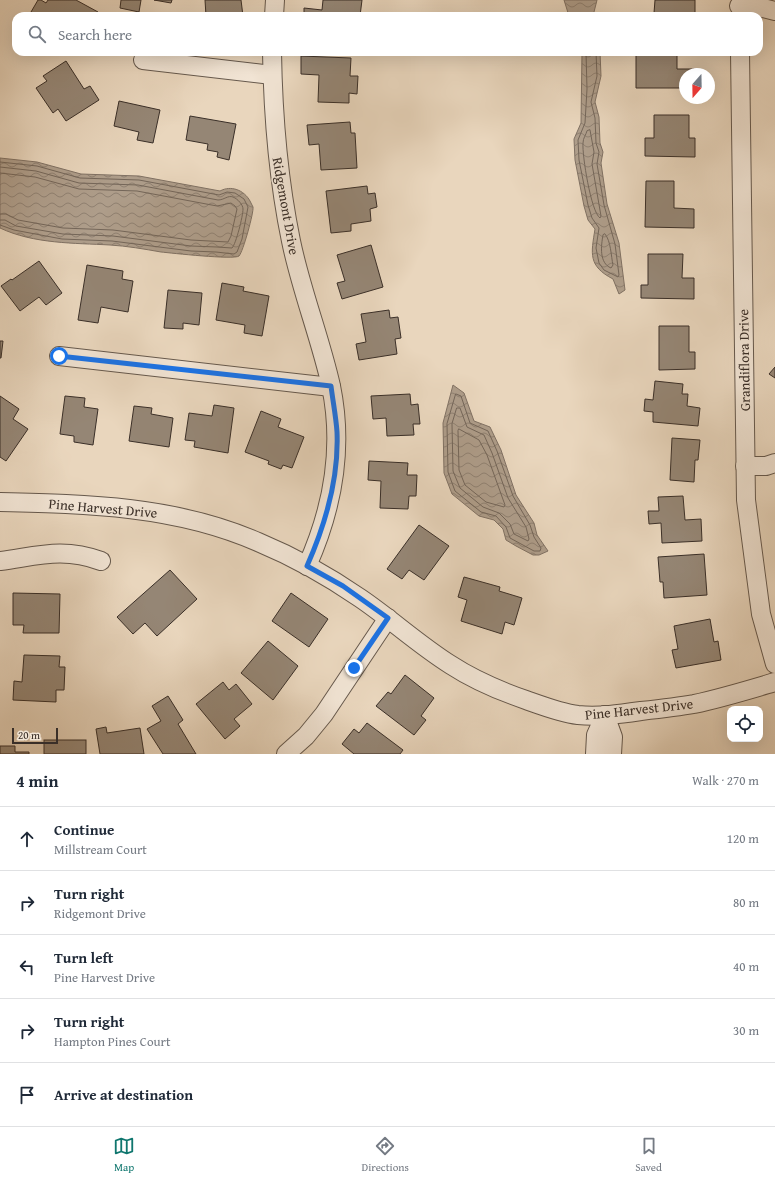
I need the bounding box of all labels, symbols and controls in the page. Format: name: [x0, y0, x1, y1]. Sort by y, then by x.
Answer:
search box: [12, 12, 763, 56]
icon: search: [26, 23, 48, 45]
text: Search here: [58, 24, 132, 45]
north arrow: [679, 68, 715, 104]
street label: Ridgemont Drive: [268, 156, 305, 257]
street label: Grandiflora Drive: [733, 308, 755, 411]
route start: [50, 347, 68, 365]
street label: Pine Harvest Drive: [48, 493, 159, 523]
route end: [345, 659, 363, 677]
street label: Pine Harvest Drive: [584, 693, 695, 725]
map controls: [727, 706, 763, 742]
button: locate: [727, 706, 763, 742]
scale bar: [12, 726, 58, 745]
text: 20 m: [18, 727, 40, 743]
text: 4 min: [16, 768, 58, 793]
text: Walk · 270 m: [692, 771, 759, 790]
text: Continue: [54, 819, 115, 840]
icon: ahead: [16, 828, 38, 850]
text: 120 m: [727, 829, 759, 848]
text: Millstream Court: [54, 840, 147, 859]
text: Turn right: [54, 883, 125, 904]
icon: right: [16, 892, 38, 914]
text: 80 m: [733, 893, 759, 912]
text: Ridgemont Drive: [54, 904, 146, 923]
text: Turn left: [54, 947, 113, 968]
icon: left: [16, 956, 38, 978]
text: 40 m: [733, 957, 759, 976]
text: Pine Harvest Drive: [54, 968, 155, 987]
text: Turn right: [54, 1011, 125, 1032]
icon: right: [16, 1020, 38, 1042]
text: 30 m: [733, 1021, 759, 1040]
text: Hampton Pines Court: [54, 1032, 171, 1051]
icon: arrive: [16, 1084, 38, 1106]
text: Arrive at destination: [54, 1084, 193, 1105]
tab: Map: [113, 1135, 135, 1175]
tab: Directions: [362, 1135, 409, 1175]
tab: Saved: [635, 1135, 662, 1175]

